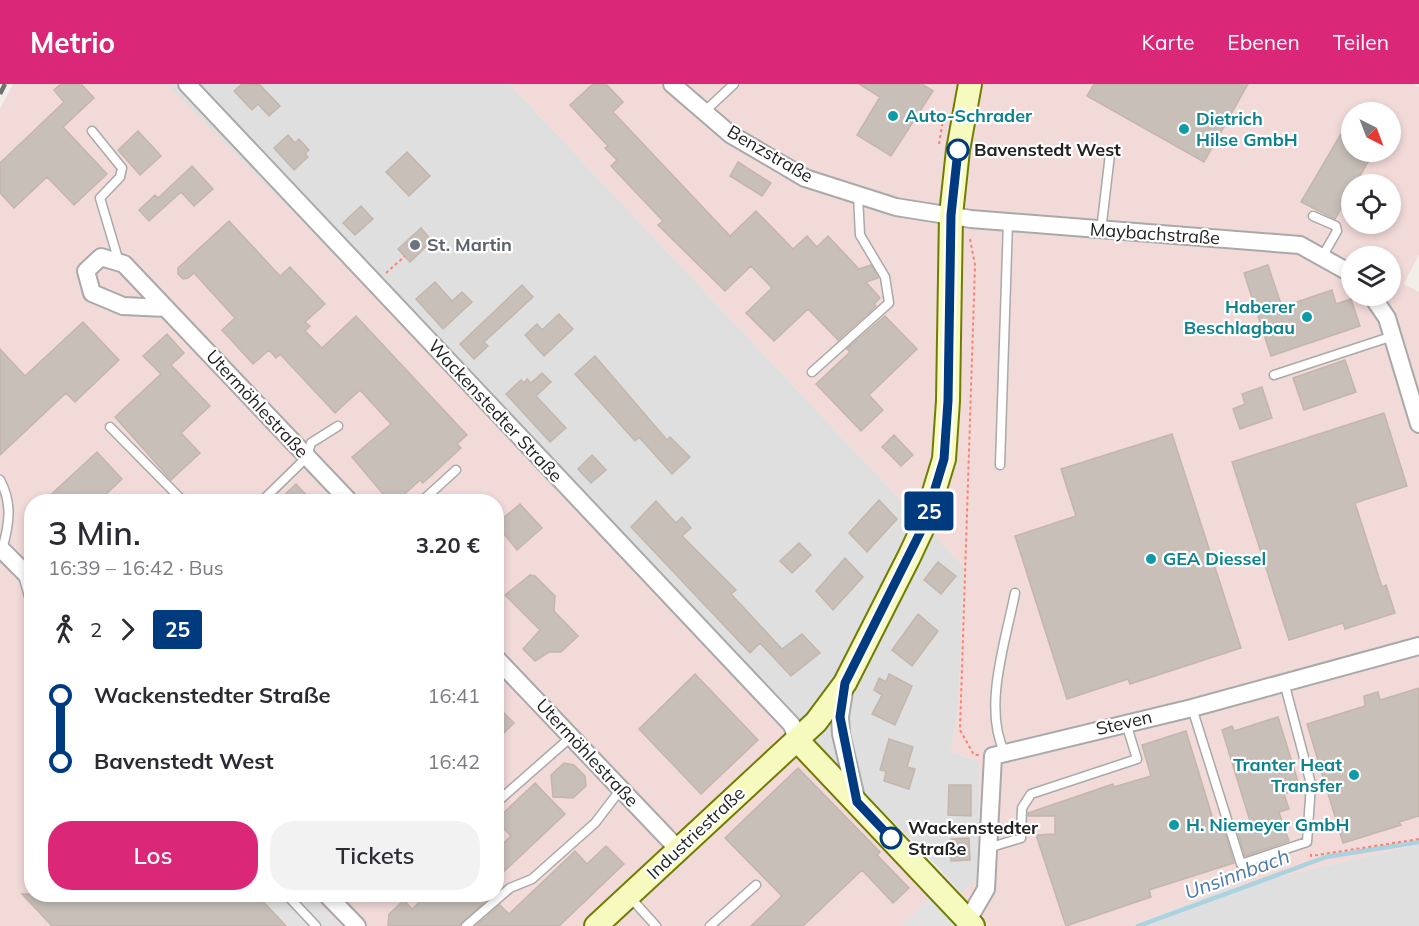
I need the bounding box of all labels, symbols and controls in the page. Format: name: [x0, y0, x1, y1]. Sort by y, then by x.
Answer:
text: Metrio: [30, 25, 115, 60]
text: Karte: [1142, 29, 1194, 55]
text: Ebenen: [1227, 29, 1300, 55]
text: Teilen: [1333, 29, 1389, 55]
north arrow: [1341, 102, 1401, 162]
map controls: [1341, 102, 1401, 306]
place label: Auto-Schrader: [905, 104, 1033, 127]
place label: Dietrich Hilse GmbH: [1196, 107, 1298, 151]
marker: Auto-Schrader: [886, 109, 900, 123]
street label: Benzstraße: [723, 120, 817, 187]
marker: Dietrich Hilse GmbH: [1177, 122, 1191, 136]
place label: Bavenstedt West: [974, 138, 1121, 161]
marker: Bavenstedt West: [947, 139, 969, 161]
button: locate: [1341, 174, 1401, 234]
street label: Maybachstraße: [1089, 217, 1221, 250]
place label: St. Martin: [427, 233, 512, 256]
marker: St. Martin: [408, 238, 422, 252]
button: layers: [1341, 246, 1401, 306]
place label: Haberer Beschlagbau: [1184, 295, 1296, 339]
marker: Haberer Beschlagbau: [1300, 310, 1314, 324]
street label: Wackenstedter Straße: [423, 334, 568, 487]
street label: Utermöhlestraße: [201, 345, 314, 463]
line badge: 25: [902, 492, 956, 530]
text: 25: [916, 498, 942, 524]
text: 3 Min.: [48, 512, 141, 553]
text: 3.20 €: [416, 531, 480, 559]
place label: GEA Diessel: [1163, 547, 1266, 570]
marker: GEA Diessel: [1144, 552, 1158, 566]
text: 16:39 – 16:42 · Bus: [48, 555, 224, 580]
icon: walk: [48, 613, 81, 646]
icon: forward: [111, 613, 144, 646]
text: 25: [165, 616, 190, 642]
text: 2: [90, 617, 102, 642]
text: Wackenstedter Straße: [94, 681, 331, 709]
text: 16:41: [427, 683, 480, 708]
street label: Utermöhlestraße: [531, 694, 644, 812]
street label: Steven: [1094, 705, 1154, 740]
text: Bavenstedt West: [94, 747, 274, 775]
text: 16:42: [427, 749, 480, 774]
place label: Tranter Heat Transfer: [1233, 753, 1343, 797]
marker: Tranter Heat Transfer: [1347, 768, 1361, 782]
street label: Industriestraße: [642, 781, 749, 884]
place label: H. Niemeyer GmbH: [1186, 813, 1349, 836]
place label: Wackenstedter Straße: [908, 816, 1039, 860]
marker: H. Niemeyer GmbH: [1167, 818, 1181, 832]
button: Los: [48, 821, 258, 890]
button: Tickets: [270, 821, 480, 890]
marker: Wackenstedter Straße: [880, 827, 902, 849]
water label: Unsinnbach: [1181, 843, 1293, 904]

